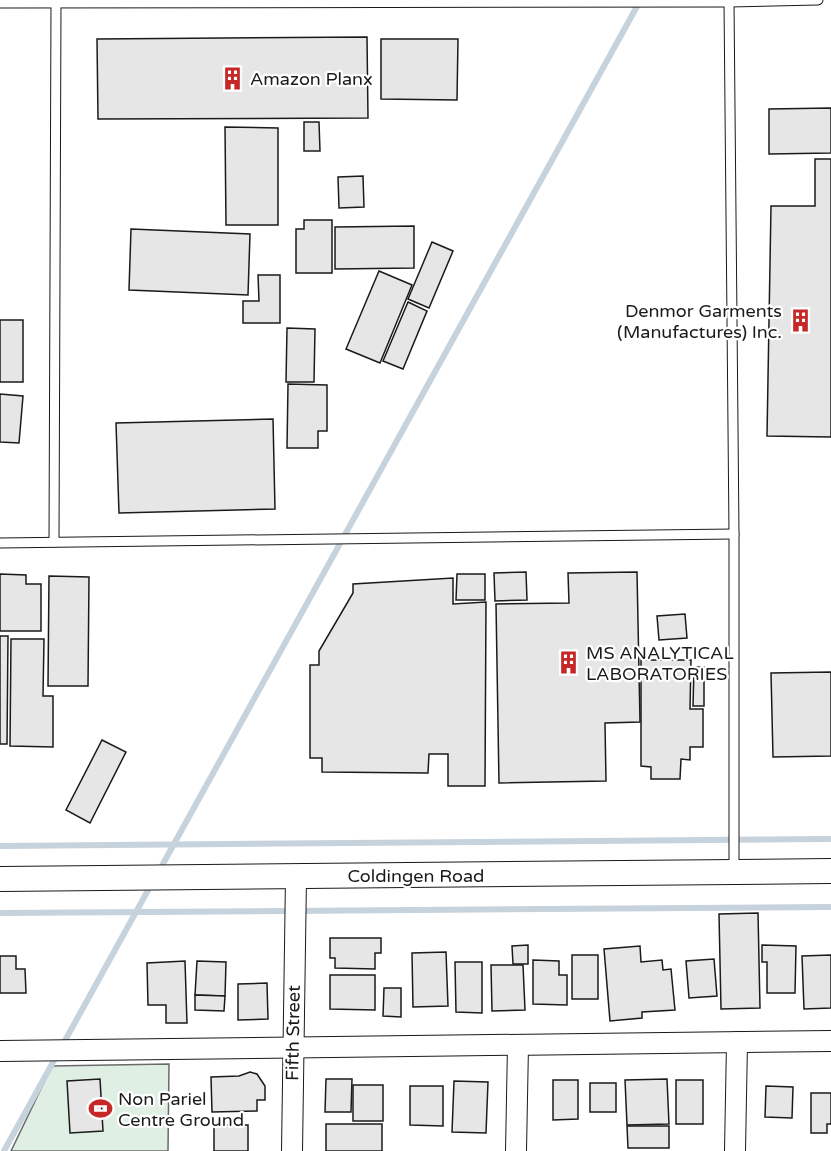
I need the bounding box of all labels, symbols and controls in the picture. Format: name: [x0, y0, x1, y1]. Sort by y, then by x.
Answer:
building icon: Amazon Planx: [219, 66, 245, 92]
place label: Amazon Planx: [250, 68, 373, 90]
place label: Denmor Garments (Manufactures) Inc.: [617, 300, 782, 343]
building icon: Denmor Garments (Manufactures) Inc.: [787, 308, 813, 334]
place label: MS ANALYTICAL LABORATORIES: [586, 642, 735, 685]
building icon: MS ANALYTICAL LABORATORIES: [555, 650, 581, 676]
street label: Coldingen Road: [348, 865, 484, 887]
street label: Fifth Street: [281, 985, 305, 1081]
place label: Non Pariel Centre Ground: [118, 1088, 244, 1131]
sports icon: Non Pariel Centre Ground: [87, 1096, 113, 1122]

